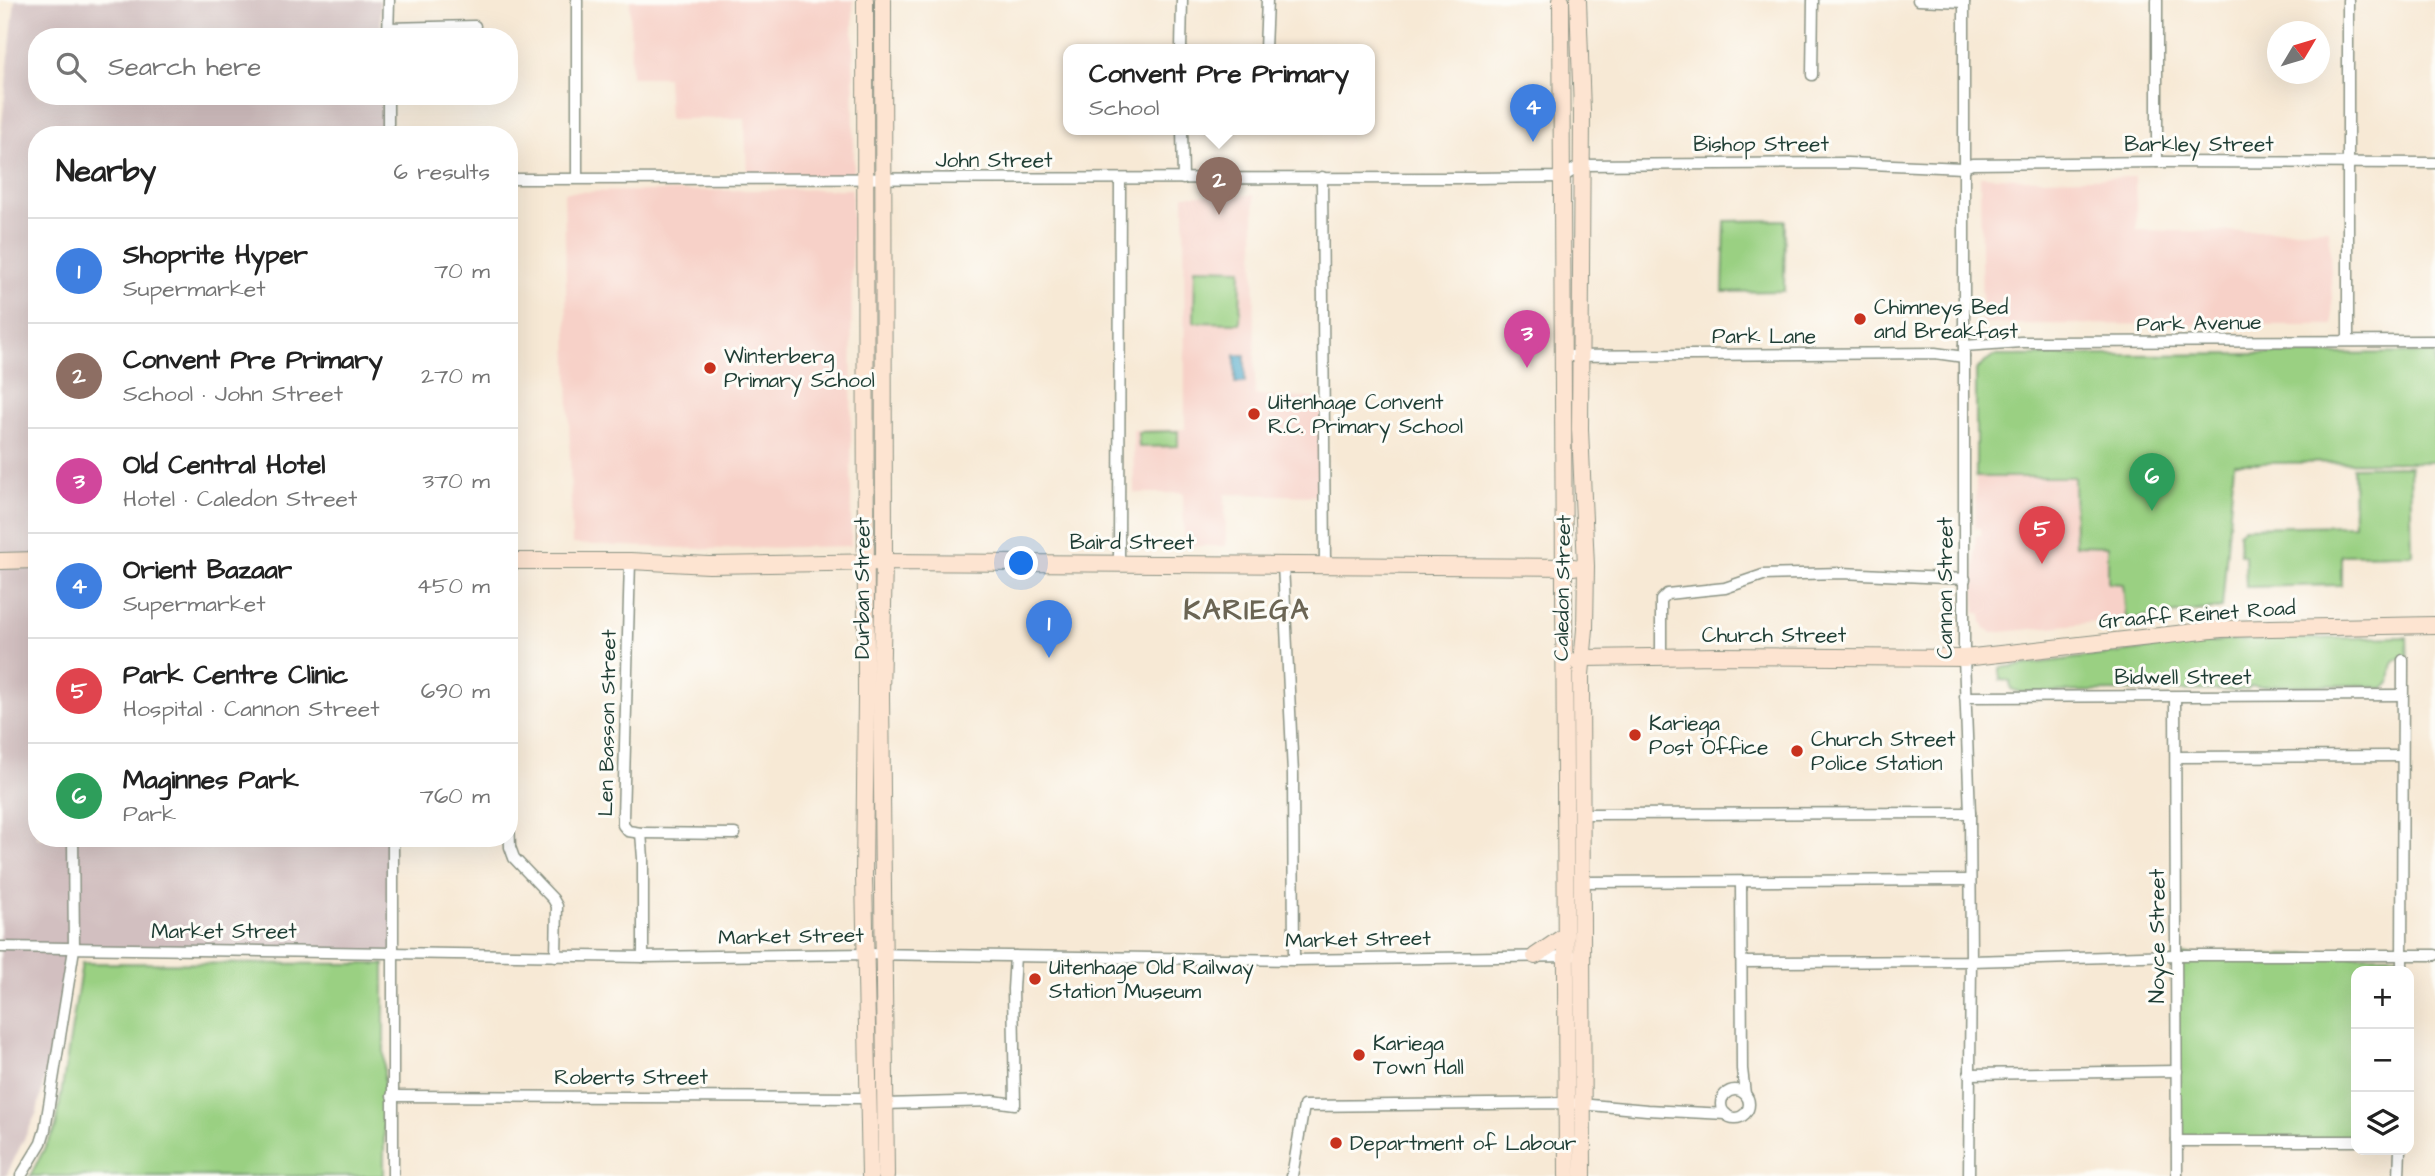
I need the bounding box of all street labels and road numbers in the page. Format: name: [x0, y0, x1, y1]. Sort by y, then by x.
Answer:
street label: Bishop Street: [1693, 130, 1829, 160]
street label: Barkley Street: [2124, 130, 2274, 161]
street label: John Street: [935, 146, 1053, 175]
street label: Park Avenue: [2136, 308, 2262, 339]
street label: Park Lane: [1712, 322, 1816, 351]
street label: Caledon Street: [1547, 514, 1578, 662]
street label: Durban Street: [848, 516, 877, 659]
street label: Cannon Street: [1931, 516, 1960, 659]
street label: Baird Street: [1070, 528, 1195, 557]
street label: Graaff Reinet Road: [2098, 593, 2297, 636]
street label: Church Street: [1702, 621, 1847, 650]
street label: Len Basson Street: [591, 629, 624, 817]
street label: Bidwell Street: [2114, 663, 2252, 692]
street label: Noyce Street: [2143, 868, 2174, 1003]
street label: Market Street: [151, 917, 297, 946]
street label: Market Street: [718, 921, 865, 952]
street label: Market Street: [1285, 924, 1432, 955]
street label: Roberts Street: [554, 1063, 708, 1092]

